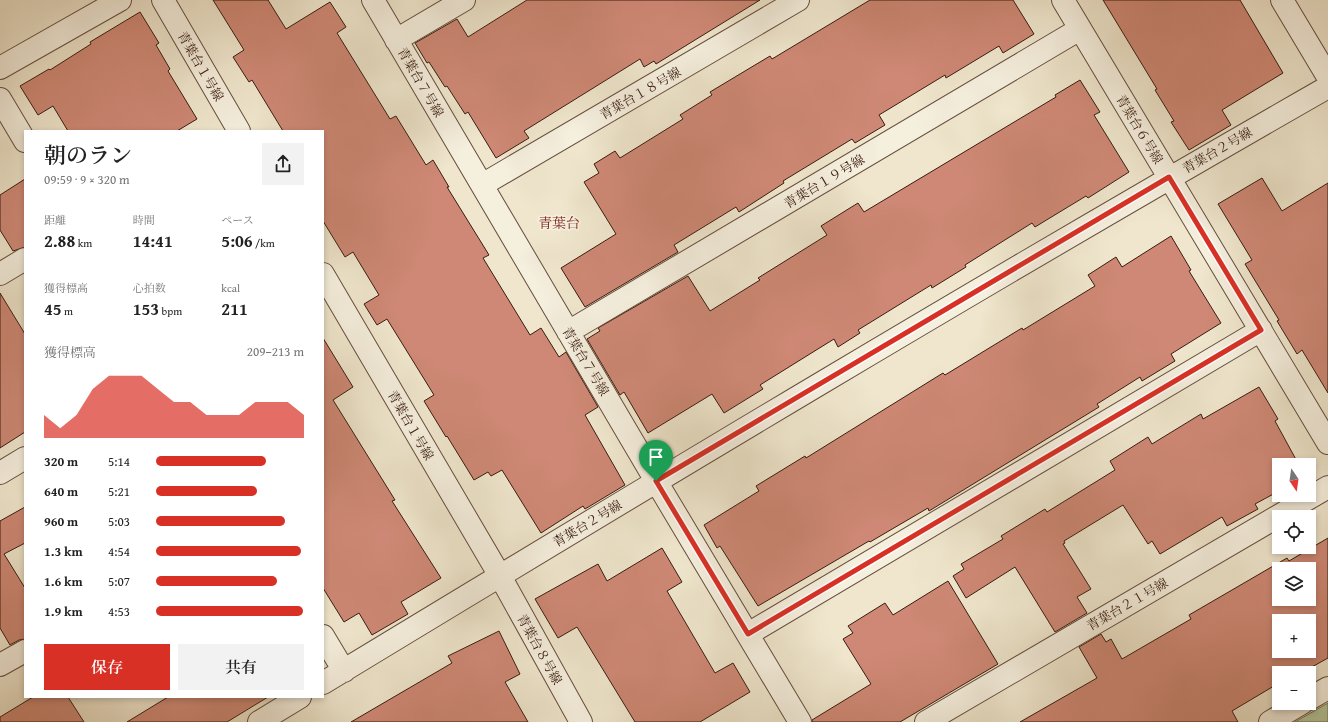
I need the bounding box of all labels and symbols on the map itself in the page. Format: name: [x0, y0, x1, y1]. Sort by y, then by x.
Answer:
street label: 青葉台１号線: [173, 28, 228, 105]
street label: 青葉台７号線: [393, 44, 448, 121]
street label: 青葉台１８号線: [596, 62, 684, 124]
street label: 青葉台６号線: [1111, 91, 1168, 168]
street label: 青葉台２号線: [1179, 123, 1256, 178]
street label: 青葉台１９号線: [780, 150, 868, 213]
district label: 青葉台: [538, 213, 580, 233]
street label: 青葉台７号線: [557, 323, 614, 400]
street label: 青葉台１号線: [383, 387, 438, 464]
pin: [639, 440, 673, 481]
north arrow: [1272, 458, 1316, 502]
street label: 青葉台２号線: [549, 495, 626, 552]
street label: 青葉台２１号線: [1083, 573, 1171, 635]
street label: 青葉台８号線: [512, 611, 567, 688]

